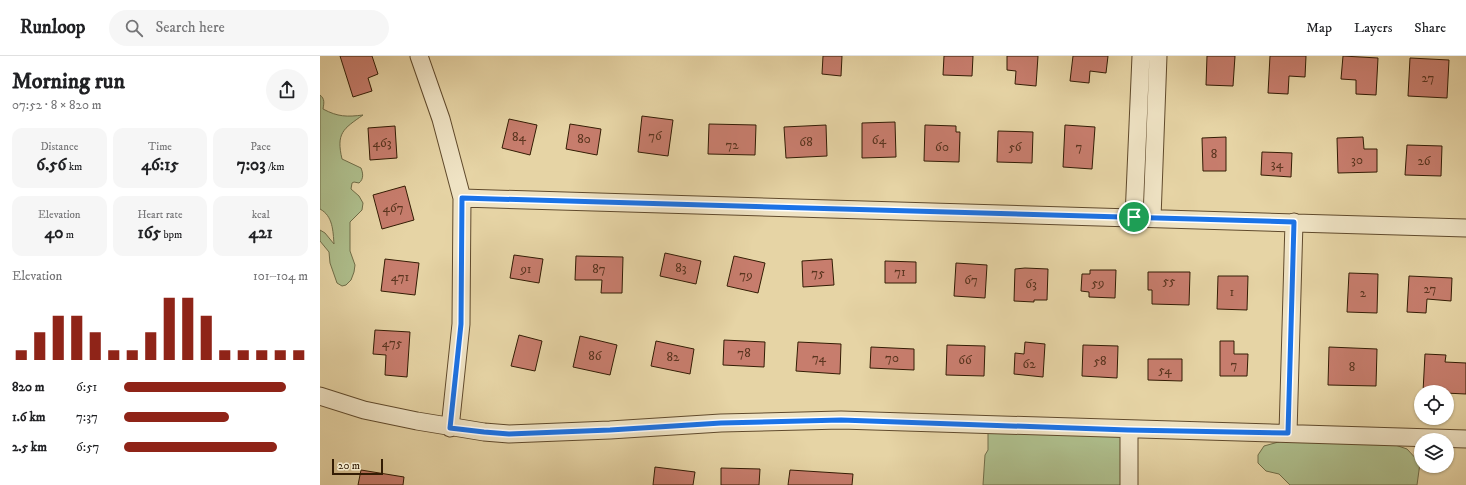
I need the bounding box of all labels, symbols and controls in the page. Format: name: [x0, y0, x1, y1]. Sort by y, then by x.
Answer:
search box: [109, 10, 389, 46]
text: Runloop: [20, 16, 85, 39]
icon: search: [123, 17, 145, 39]
text: Search here: [155, 18, 225, 37]
text: Map: [1306, 19, 1332, 37]
text: Layers: [1354, 19, 1392, 37]
text: Share: [1414, 19, 1446, 37]
text: Morning run: [12, 68, 125, 95]
button: share: [266, 69, 308, 111]
house number: 27: [1422, 70, 1435, 86]
text: 07:52 · 8 × 820 m: [12, 97, 102, 113]
house number: 76: [648, 128, 663, 144]
house number: 84: [512, 129, 527, 145]
house number: 80: [577, 131, 591, 147]
house number: 64: [872, 132, 887, 148]
house number: 68: [799, 134, 813, 150]
house number: 463: [372, 135, 392, 151]
house number: 72: [725, 137, 739, 153]
house number: 60: [935, 139, 949, 155]
house number: 56: [1008, 139, 1023, 155]
house number: 7: [1076, 139, 1083, 155]
text: Distance: [40, 140, 78, 154]
text: Time: [148, 140, 172, 154]
text: Pace: [250, 140, 271, 154]
house number: 8: [1211, 146, 1217, 162]
house number: 30: [1351, 152, 1363, 168]
house number: 26: [1417, 153, 1432, 169]
text: 6.56: [36, 154, 66, 176]
text: 46:15: [141, 154, 179, 176]
text: 7:03: [237, 154, 266, 176]
house number: 34: [1271, 156, 1284, 172]
text: km: [66, 160, 82, 174]
text: /km: [266, 160, 285, 174]
house number: 467: [382, 200, 404, 216]
pin: [1117, 200, 1151, 234]
icon: arrive: [1123, 206, 1145, 228]
text: Elevation: [38, 208, 81, 222]
text: Heart rate: [137, 208, 183, 222]
text: kcal: [252, 208, 270, 222]
text: 40: [45, 222, 63, 244]
text: 165: [138, 222, 161, 244]
text: 421: [248, 222, 273, 244]
text: m: [63, 228, 74, 242]
text: bpm: [161, 228, 182, 242]
house number: 83: [675, 260, 687, 276]
house number: 91: [519, 261, 532, 277]
house number: 87: [592, 261, 606, 277]
house number: 71: [894, 264, 906, 280]
house number: 75: [811, 265, 825, 281]
house number: 79: [739, 267, 753, 283]
text: Elevation: [12, 268, 62, 284]
text: 101–104 m: [253, 268, 308, 284]
house number: 471: [391, 269, 410, 285]
house number: 67: [964, 272, 978, 288]
house number: 55: [1163, 273, 1176, 289]
house number: 59: [1092, 275, 1104, 291]
house number: 63: [1025, 276, 1037, 292]
house number: 27: [1424, 281, 1437, 297]
house number: 1: [1230, 284, 1235, 300]
house number: 2: [1360, 285, 1367, 301]
house number: 475: [382, 335, 403, 351]
house number: 78: [737, 345, 751, 361]
house number: 86: [588, 348, 603, 364]
house number: 82: [667, 349, 680, 365]
house number: 74: [812, 350, 827, 366]
house number: 70: [885, 350, 899, 366]
house number: 66: [958, 352, 973, 368]
house number: 58: [1094, 353, 1106, 369]
house number: 62: [1022, 356, 1036, 372]
house number: 7: [1231, 357, 1238, 373]
house number: 8: [1349, 359, 1355, 375]
house number: 54: [1158, 362, 1172, 378]
text: 820 m: [12, 379, 44, 395]
text: 6:51: [76, 379, 97, 395]
map controls: [1414, 385, 1454, 473]
button: locate: [1414, 385, 1454, 425]
text: 1.6 km: [12, 409, 46, 425]
text: 7:37: [76, 409, 98, 425]
button: layers: [1414, 433, 1454, 473]
text: 2.5 km: [12, 439, 47, 455]
text: 6:57: [76, 439, 99, 455]
scale bar: [332, 457, 383, 476]
text: 20 m: [338, 459, 360, 473]

